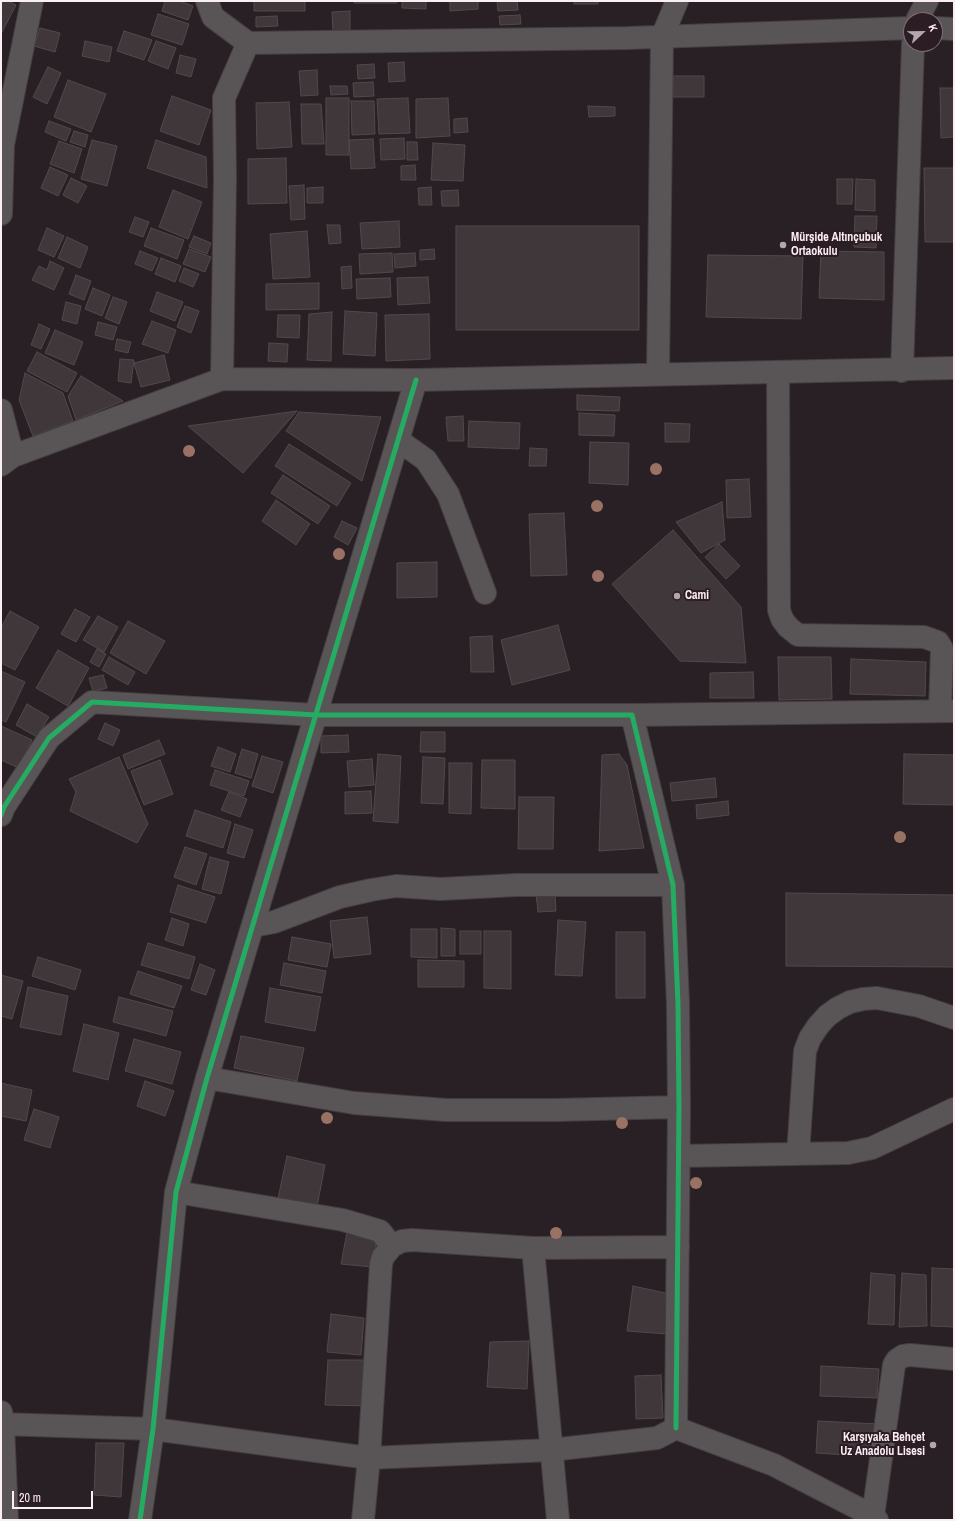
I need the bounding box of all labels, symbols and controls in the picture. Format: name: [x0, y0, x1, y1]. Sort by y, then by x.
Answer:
north arrow: [903, 12, 943, 52]
text: K: [925, 22, 941, 34]
place label: Mürşide Altınçubuk Ortaokulu: [791, 231, 882, 259]
marker: Mürşide Altınçubuk Ortaokulu: [778, 240, 788, 250]
place label: Cami: [685, 589, 709, 603]
marker: Cami: [672, 591, 682, 601]
place label: Karşıyaka Behçet Uz Anadolu Lisesi: [840, 1431, 925, 1459]
marker: Karşıyaka Behçet Uz Anadolu Lisesi: [928, 1440, 938, 1450]
scale bar: [14, 1483, 95, 1509]
text: 20 m: [19, 1490, 41, 1506]

